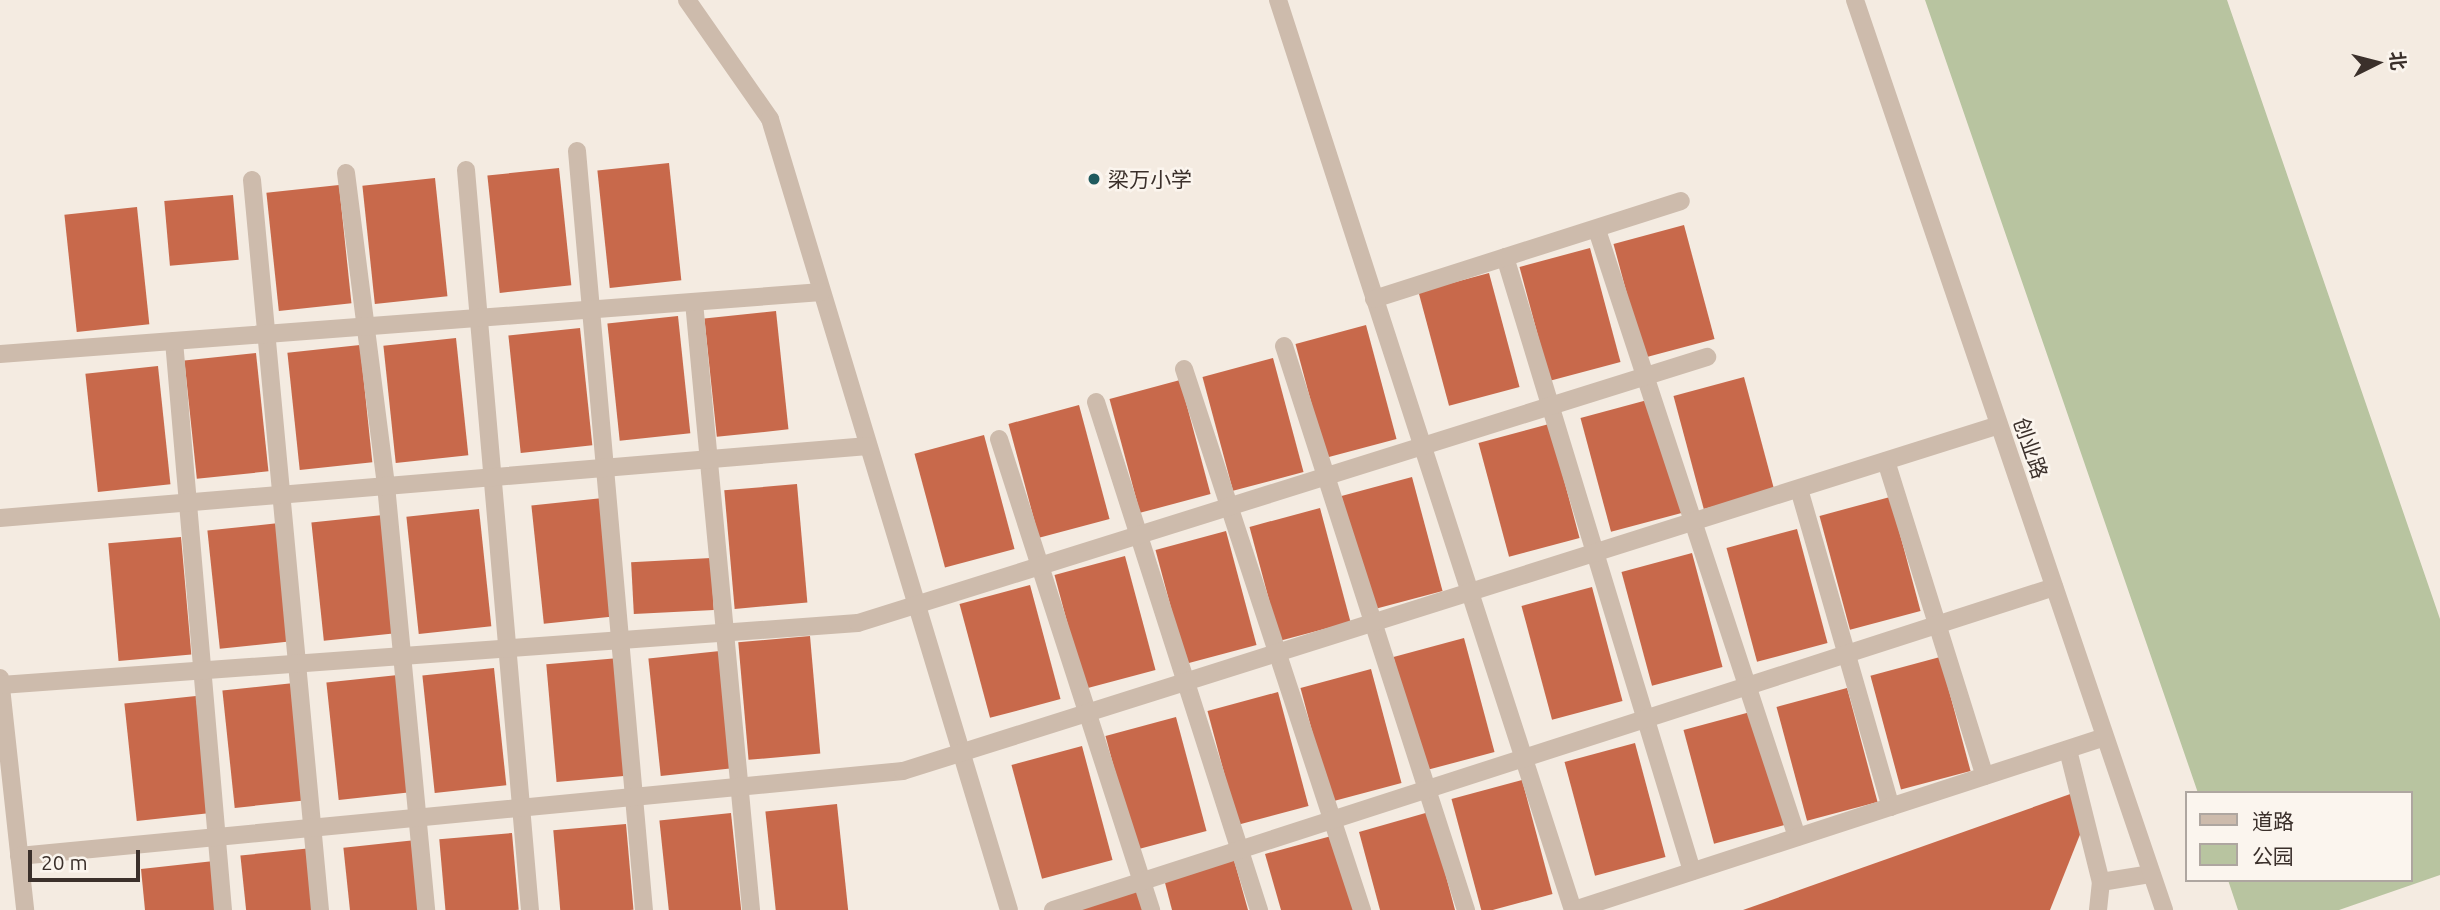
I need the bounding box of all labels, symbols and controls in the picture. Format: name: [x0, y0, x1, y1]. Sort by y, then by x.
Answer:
north arrow: [2342, 28, 2412, 98]
text: 北: [2386, 50, 2410, 71]
place label: 梁万小学: [1108, 166, 1192, 192]
marker: 梁万小学: [1086, 171, 1102, 187]
street label: 创业路: [2009, 414, 2053, 482]
legend: [2184, 791, 2412, 882]
text: 道路: [2252, 809, 2294, 833]
scale bar: [32, 836, 144, 880]
text: 公园: [2252, 844, 2294, 868]
text: 20 m: [41, 850, 88, 874]

